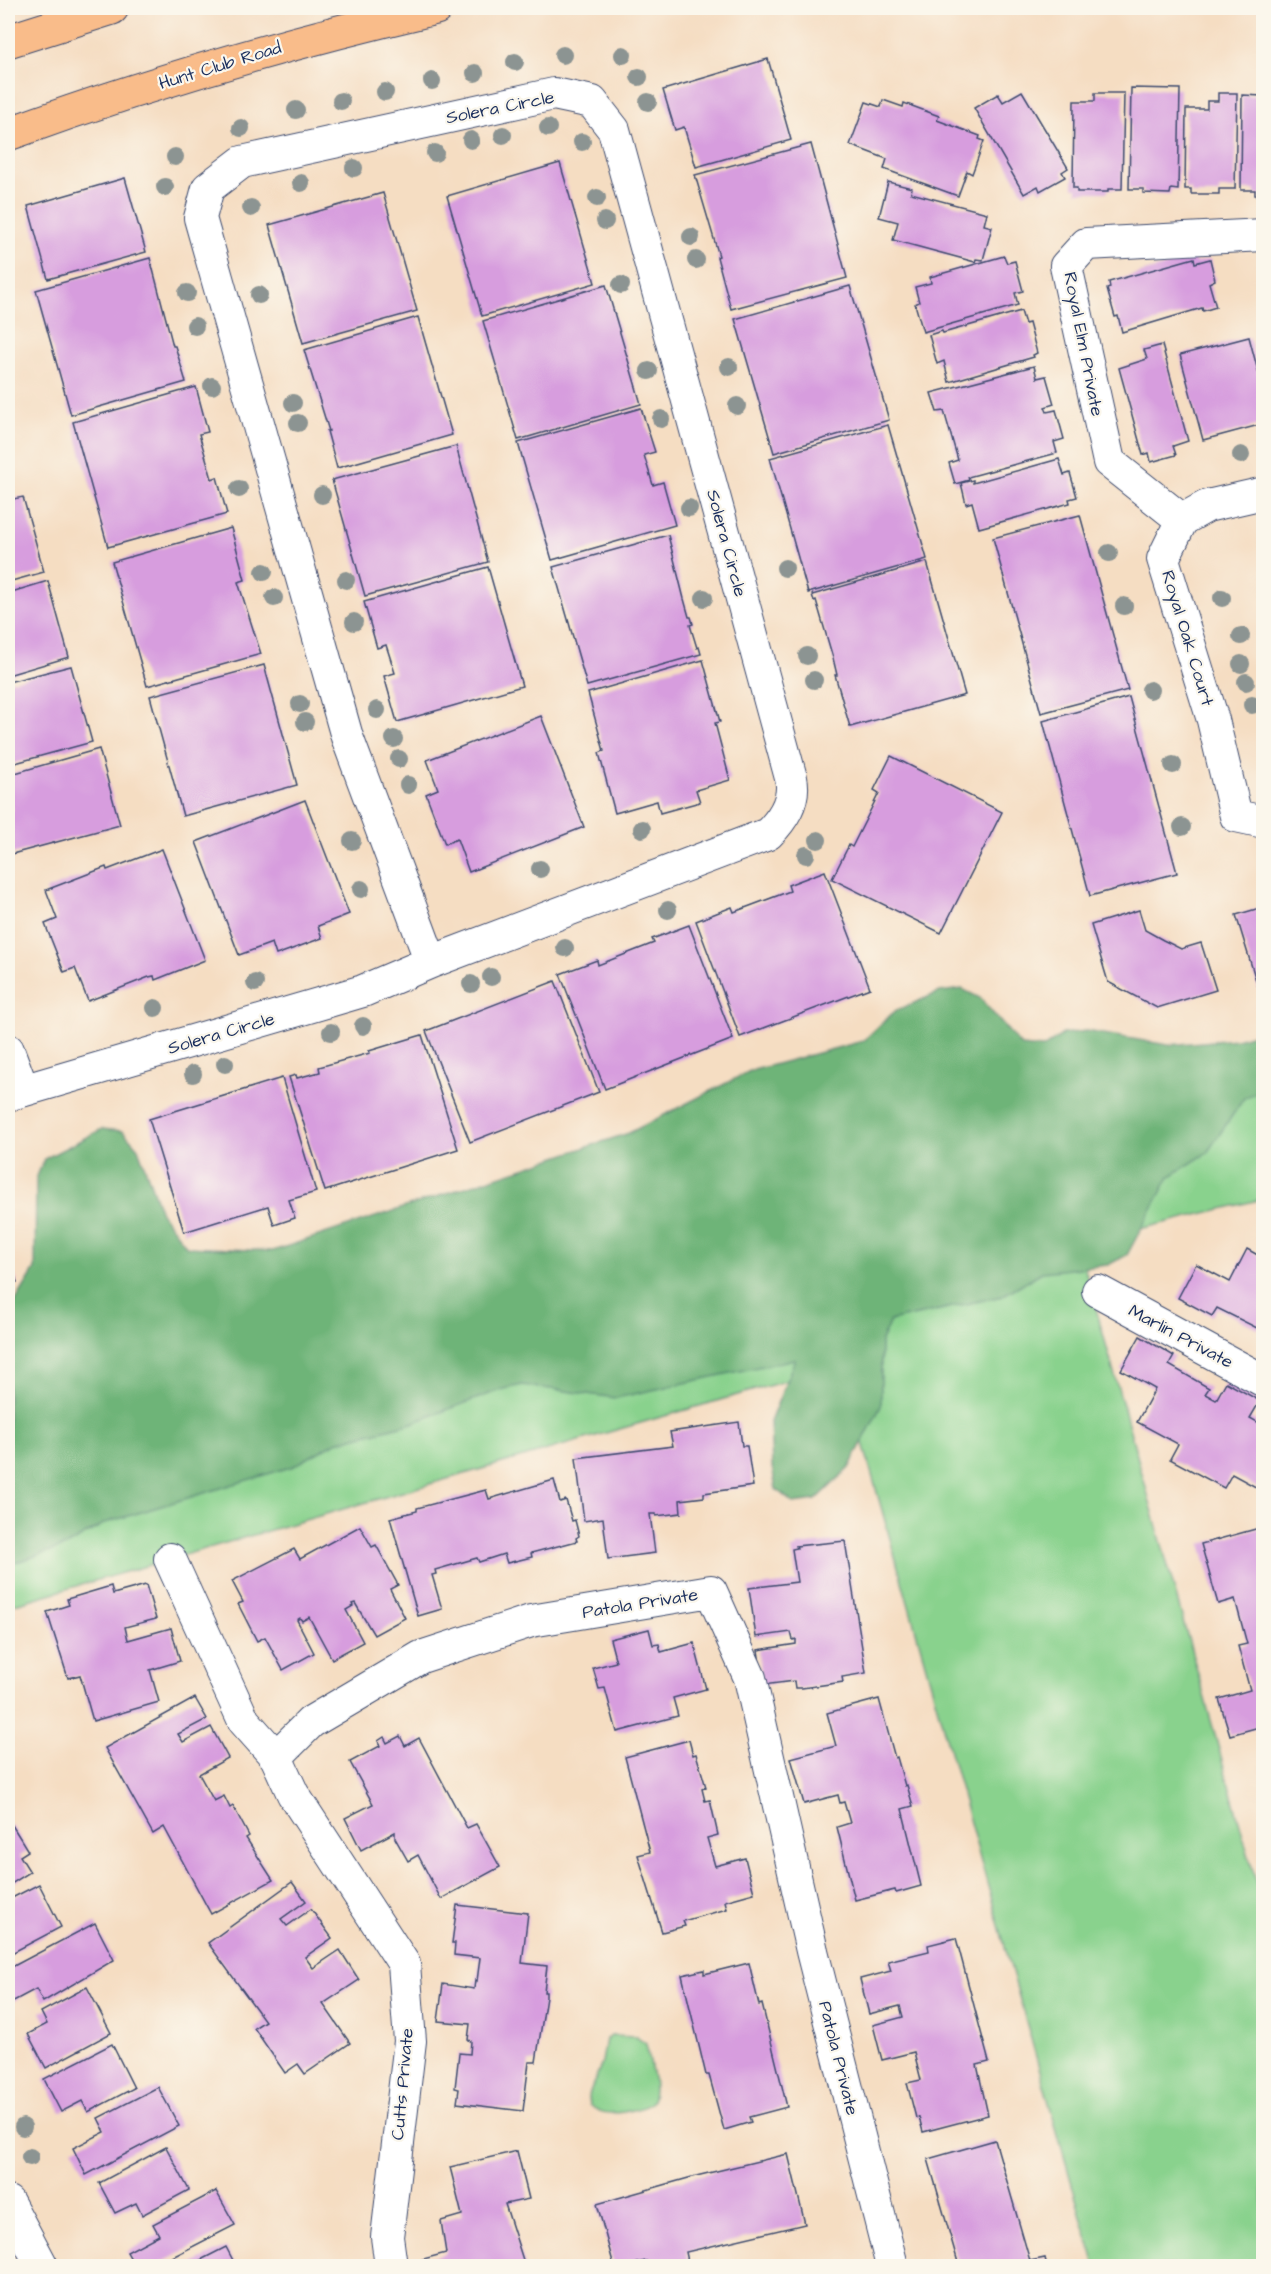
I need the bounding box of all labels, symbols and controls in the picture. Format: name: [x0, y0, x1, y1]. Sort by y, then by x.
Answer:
street label: Hunt Club Road: [156, 35, 284, 96]
street label: Solera Circle: [444, 85, 557, 130]
street label: Royal Elm Private: [1056, 270, 1110, 419]
street label: Solera Circle: [700, 487, 753, 600]
street label: Royal Oak Court: [1154, 567, 1220, 710]
street label: Solera Circle: [165, 1006, 278, 1061]
street label: Marlin Private: [1124, 1298, 1238, 1375]
street label: Patola Private: [580, 1582, 700, 1625]
street label: Patola Private: [812, 1998, 865, 2118]
street label: Cutts Private: [385, 2027, 420, 2141]

